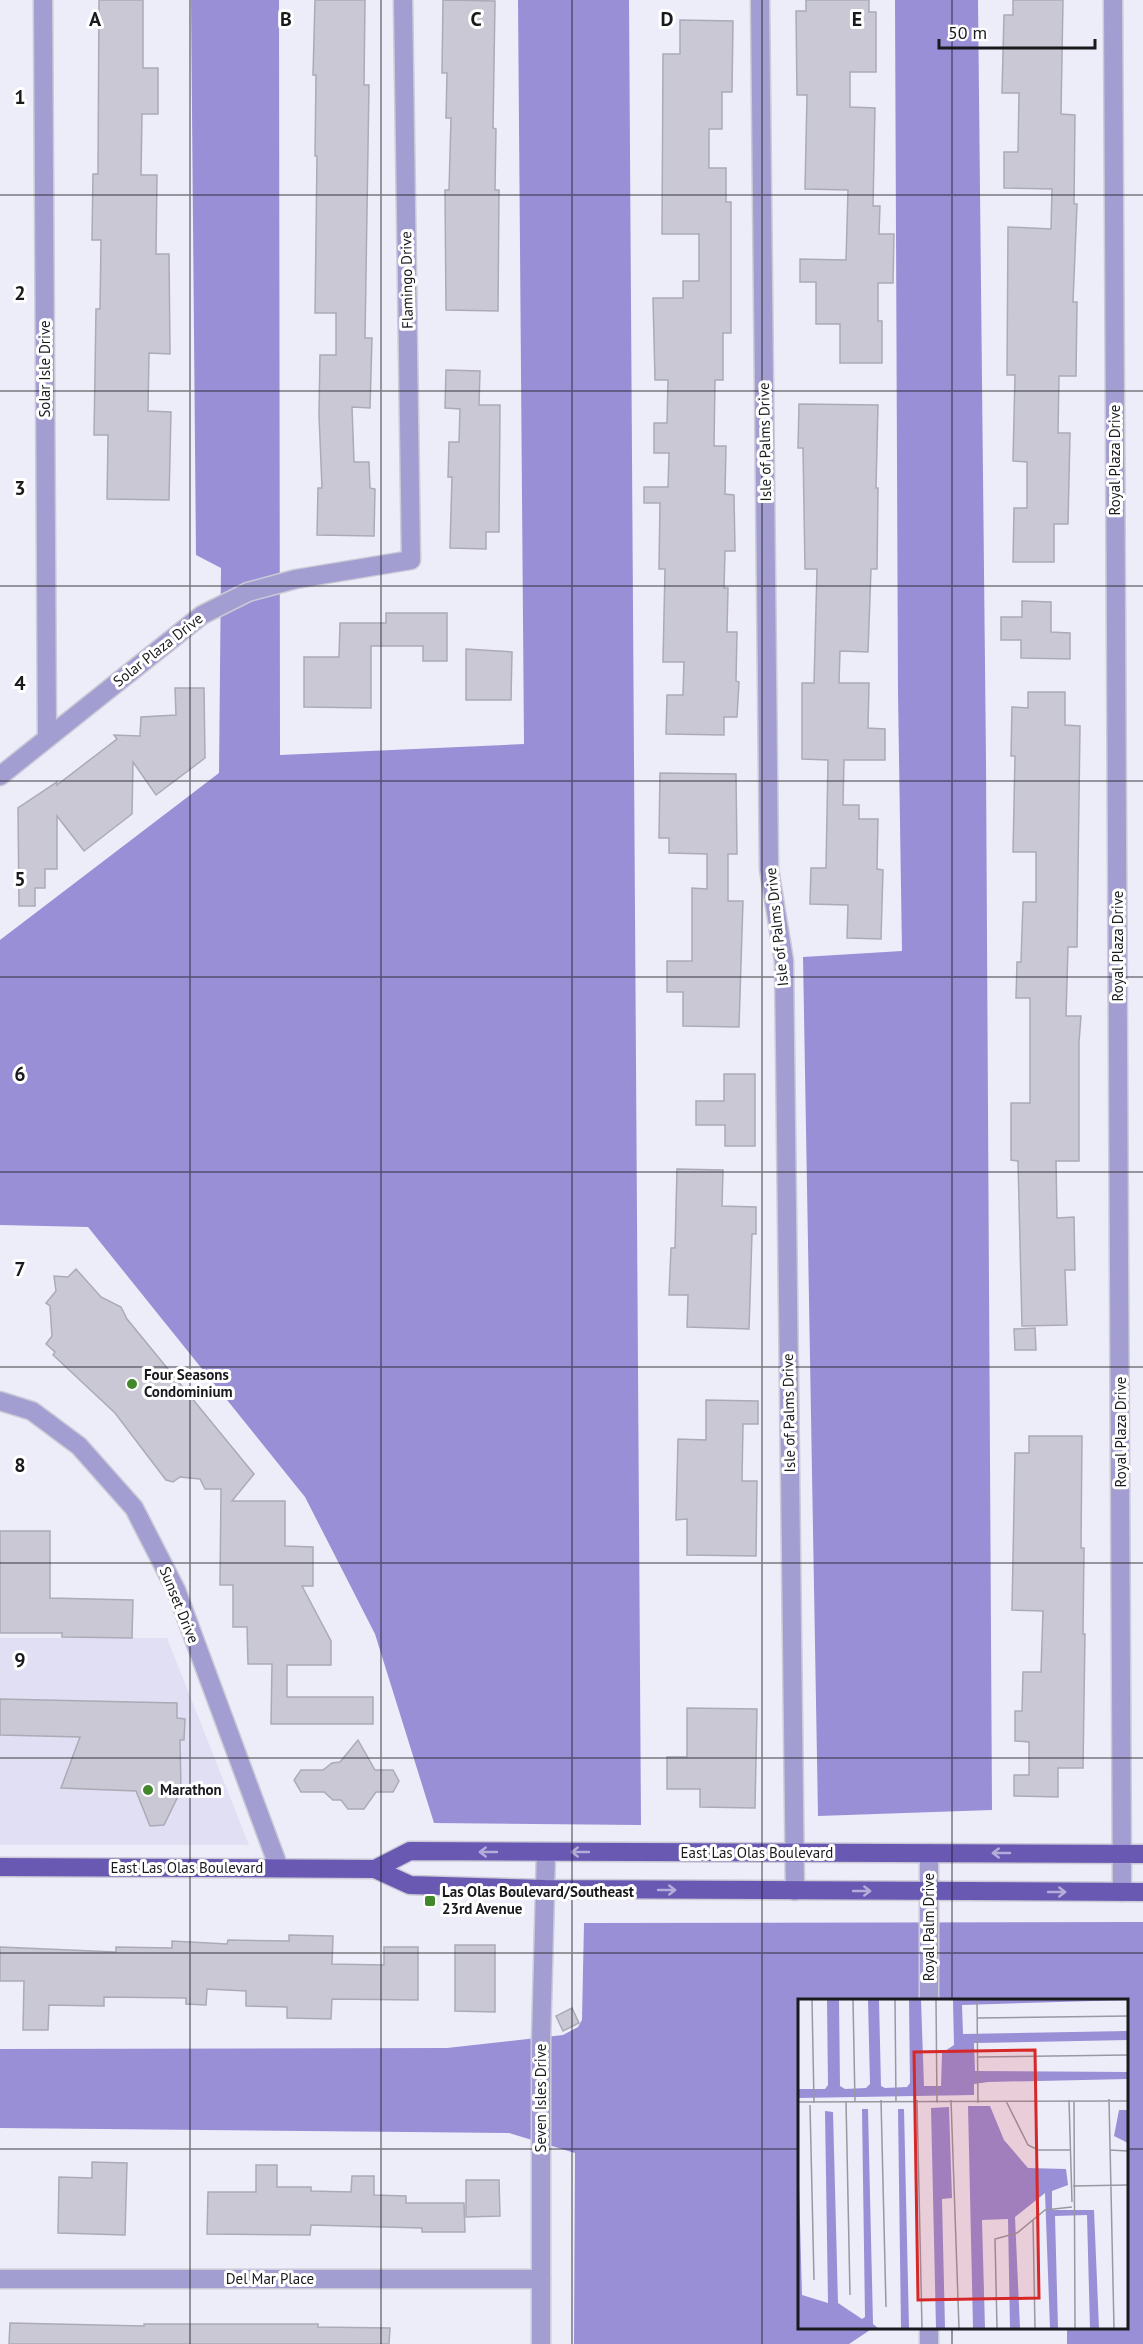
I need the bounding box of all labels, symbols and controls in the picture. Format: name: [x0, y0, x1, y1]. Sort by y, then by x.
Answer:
text: A: [89, 6, 102, 32]
text: B: [280, 6, 292, 32]
text: C: [470, 6, 482, 32]
text: D: [661, 6, 674, 32]
text: E: [852, 6, 862, 32]
scale bar: [939, 12, 1095, 50]
text: 50 m: [948, 21, 987, 44]
text: 1: [14, 84, 26, 110]
street label: Flamingo Drive: [396, 231, 417, 329]
text: 2: [14, 280, 26, 306]
street label: Solar Isle Drive: [35, 320, 54, 418]
street label: Isle of Palms Drive: [754, 382, 775, 502]
street label: Royal Plaza Drive: [1105, 405, 1124, 515]
text: 3: [14, 475, 26, 501]
street label: Solar Plaza Drive: [109, 609, 206, 691]
text: 4: [14, 670, 26, 696]
text: 5: [14, 866, 26, 892]
street label: Isle of Palms Drive: [761, 867, 792, 987]
street label: Royal Plaza Drive: [1108, 891, 1127, 1001]
text: 6: [14, 1061, 26, 1087]
text: 7: [14, 1256, 26, 1282]
street label: Isle of Palms Drive: [778, 1353, 799, 1473]
place label: Four Seasons Condominium: [144, 1365, 233, 1401]
marker: Four Seasons Condominium: [125, 1377, 139, 1391]
street label: Royal Plaza Drive: [1111, 1377, 1130, 1487]
text: 8: [14, 1452, 26, 1478]
street label: Sunset Drive: [156, 1564, 203, 1646]
text: 9: [14, 1647, 26, 1673]
place label: Marathon: [160, 1780, 222, 1799]
marker: Marathon: [141, 1783, 155, 1797]
street label: East Las Olas Boulevard: [681, 1843, 833, 1862]
one-way arrow: [478, 1846, 498, 1858]
one-way arrow: [571, 1846, 591, 1858]
one-way arrow: [991, 1847, 1011, 1859]
street label: East Las Olas Boulevard: [111, 1858, 263, 1877]
street label: Royal Palm Drive: [919, 1873, 938, 1981]
place label: Las Olas Boulevard/Southeast 23rd Avenue: [442, 1882, 635, 1918]
one-way arrow: [656, 1884, 676, 1896]
one-way arrow: [851, 1885, 871, 1897]
one-way arrow: [1046, 1886, 1066, 1898]
marker: Las Olas Boulevard/Southeast 23rd Avenue: [423, 1894, 437, 1908]
inset map: [798, 1999, 1128, 2329]
street label: Seven Isles Drive: [531, 2044, 550, 2152]
street label: Del Mar Place: [226, 2269, 314, 2288]

